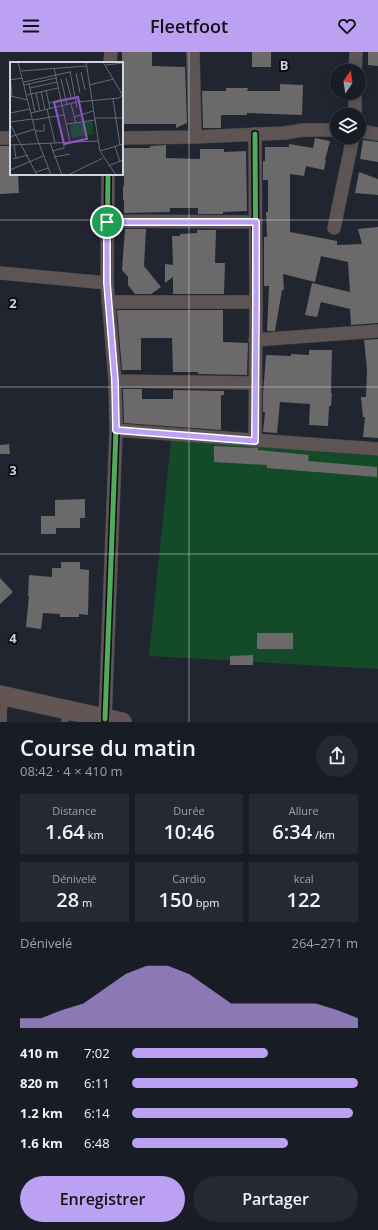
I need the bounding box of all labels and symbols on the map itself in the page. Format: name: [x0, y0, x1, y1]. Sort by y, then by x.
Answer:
text: B: [280, 56, 289, 74]
inset map: [10, 62, 123, 175]
north arrow: [330, 64, 366, 100]
pin: [90, 205, 124, 239]
text: 2: [9, 294, 17, 312]
text: 3: [9, 461, 17, 479]
text: 4: [9, 629, 17, 647]

